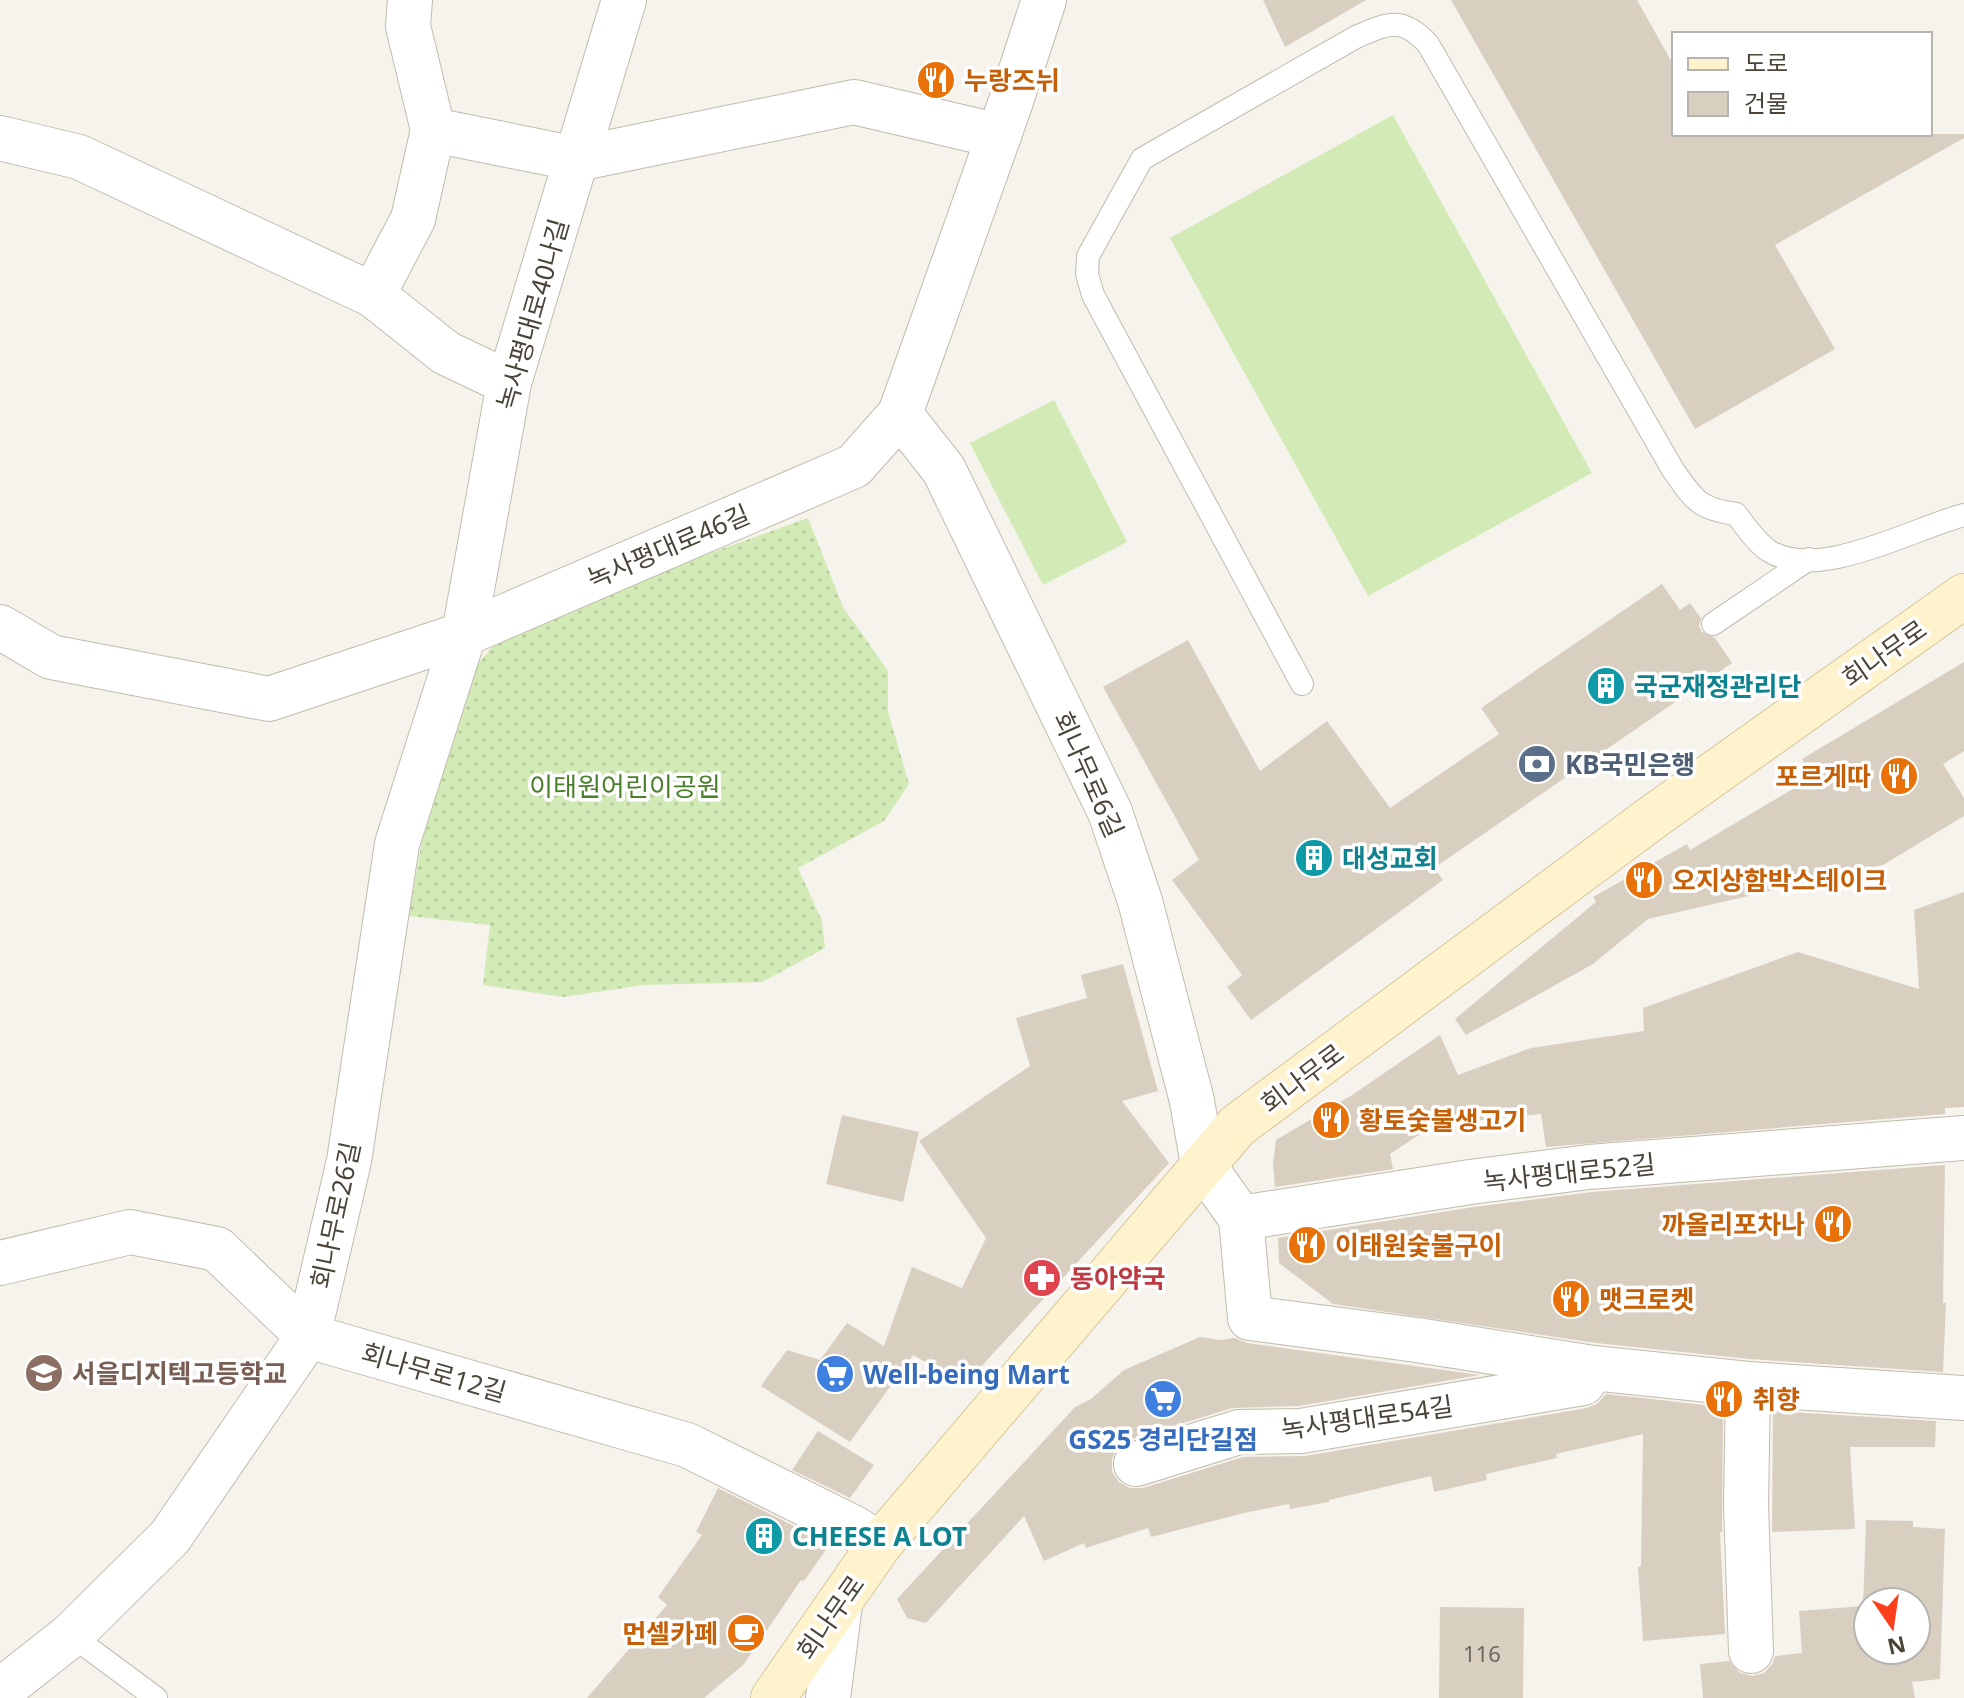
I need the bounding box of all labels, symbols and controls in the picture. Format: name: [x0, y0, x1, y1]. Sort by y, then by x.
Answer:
legend: [1672, 32, 1932, 136]
text: 도로: [1744, 46, 1788, 79]
restaurant icon: 누랑즈뉘: [915, 59, 957, 101]
place label: 누랑즈뉘: [964, 62, 1060, 98]
text: 건물: [1744, 86, 1788, 119]
street label: 녹사평대로40나길: [488, 214, 576, 414]
street label: 녹사평대로46길: [581, 496, 755, 596]
street label: 회나무로: [1834, 611, 1934, 695]
building icon: 국군재정관리단: [1585, 665, 1627, 707]
place label: 국군재정관리단: [1634, 668, 1802, 704]
street label: 회나무로6길: [1045, 705, 1133, 843]
bank icon: KB국민은행: [1516, 743, 1558, 785]
place label: KB국민은행: [1565, 746, 1695, 782]
restaurant icon: 포르게따: [1878, 755, 1920, 797]
place label: 포르게따: [1775, 758, 1871, 794]
park label: 이태원어린이공원: [529, 768, 721, 804]
building icon: 대성교회: [1293, 837, 1335, 879]
place label: 대성교회: [1342, 840, 1438, 876]
restaurant icon: 오지상함박스테이크: [1623, 859, 1665, 901]
place label: 오지상함박스테이크: [1672, 862, 1887, 898]
street label: 회나무로: [1253, 1035, 1351, 1121]
restaurant icon: 황토숯불생고기: [1310, 1099, 1352, 1141]
place label: 황토숯불생고기: [1359, 1102, 1526, 1138]
street label: 회나무로26길: [302, 1138, 368, 1292]
street label: 녹사평대로52길: [1481, 1145, 1657, 1199]
restaurant icon: 까올리포차나: [1812, 1203, 1854, 1245]
place label: 까올리포차나: [1661, 1206, 1805, 1242]
restaurant icon: 이태원숯불구이: [1286, 1224, 1328, 1266]
place label: 이태원숯불구이: [1335, 1227, 1502, 1263]
pharmacy icon: 동아약국: [1021, 1257, 1063, 1299]
place label: 동아약국: [1070, 1260, 1166, 1296]
restaurant icon: 맷크로켓: [1550, 1278, 1592, 1320]
place label: 맷크로켓: [1599, 1281, 1695, 1317]
street label: 회나무로12길: [357, 1334, 511, 1410]
school or university icon: 서을디지텍고등학교: [23, 1352, 65, 1394]
supermarket icon: Well-being Mart: [814, 1353, 856, 1395]
place label: 서을디지텍고등학교: [72, 1355, 287, 1391]
place label: Well-being Mart: [863, 1356, 1070, 1392]
supermarket icon: GS25 경리단길점: [1142, 1378, 1184, 1420]
restaurant icon: 취향: [1703, 1378, 1745, 1420]
place label: 취향: [1752, 1381, 1800, 1417]
street label: 녹사평대로54길: [1279, 1387, 1455, 1447]
place label: GS25 경리단길점: [1068, 1421, 1258, 1457]
building icon: CHEESE A LOT: [743, 1515, 785, 1557]
place label: CHEESE A LOT: [792, 1518, 967, 1554]
street label: 회나무로: [788, 1567, 872, 1667]
north arrow: [1852, 1586, 1932, 1666]
cafe icon: 먼셀카페: [725, 1612, 767, 1654]
place label: 먼셀카페: [622, 1615, 718, 1651]
text: N: [1885, 1630, 1909, 1663]
house number: 116: [1463, 1638, 1501, 1668]

